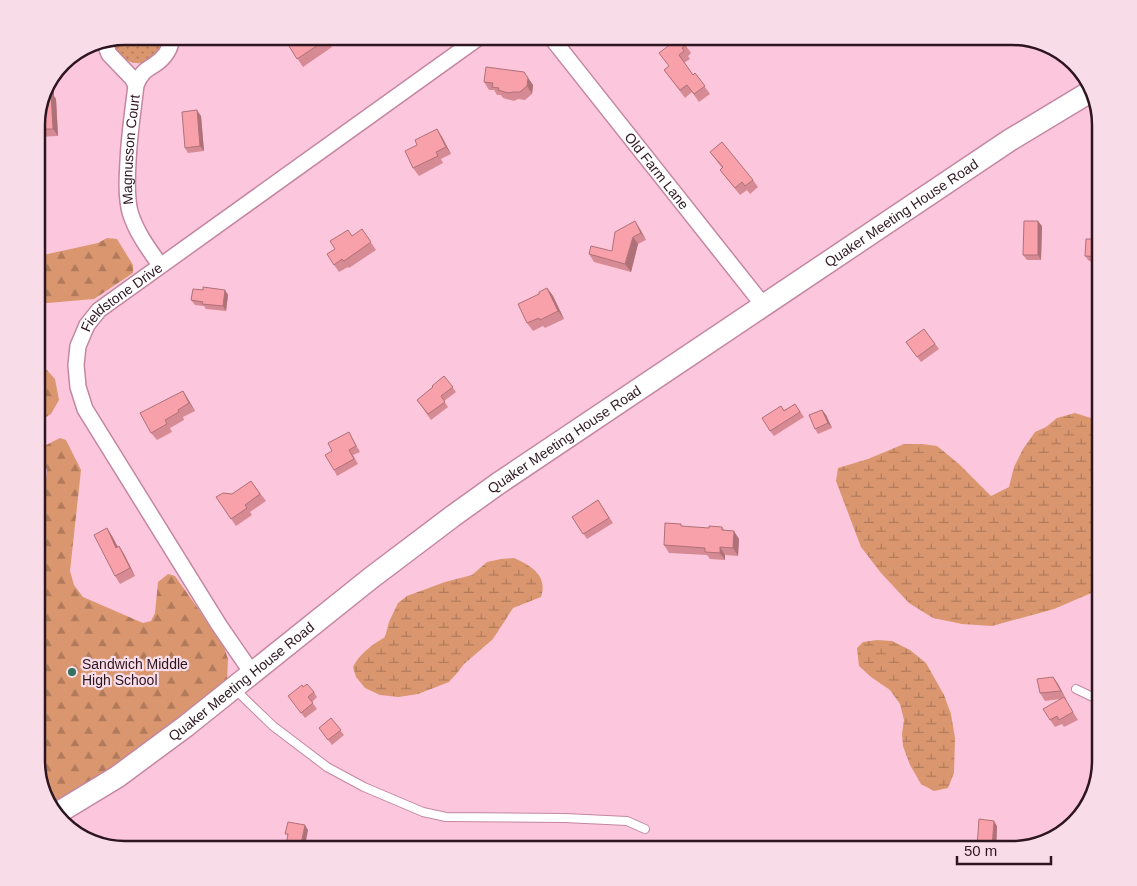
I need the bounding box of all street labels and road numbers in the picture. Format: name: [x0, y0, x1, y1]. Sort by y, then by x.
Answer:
street label: Magnusson Court: [119, 93, 143, 205]
street label: Old Farm Lane: [622, 129, 692, 213]
street label: Quaker Meeting House Road: [821, 156, 981, 270]
street label: Fieldstone Drive: [77, 259, 165, 334]
street label: Quaker Meeting House Road: [484, 382, 644, 497]
street label: Quaker Meeting House Road: [165, 619, 317, 744]

